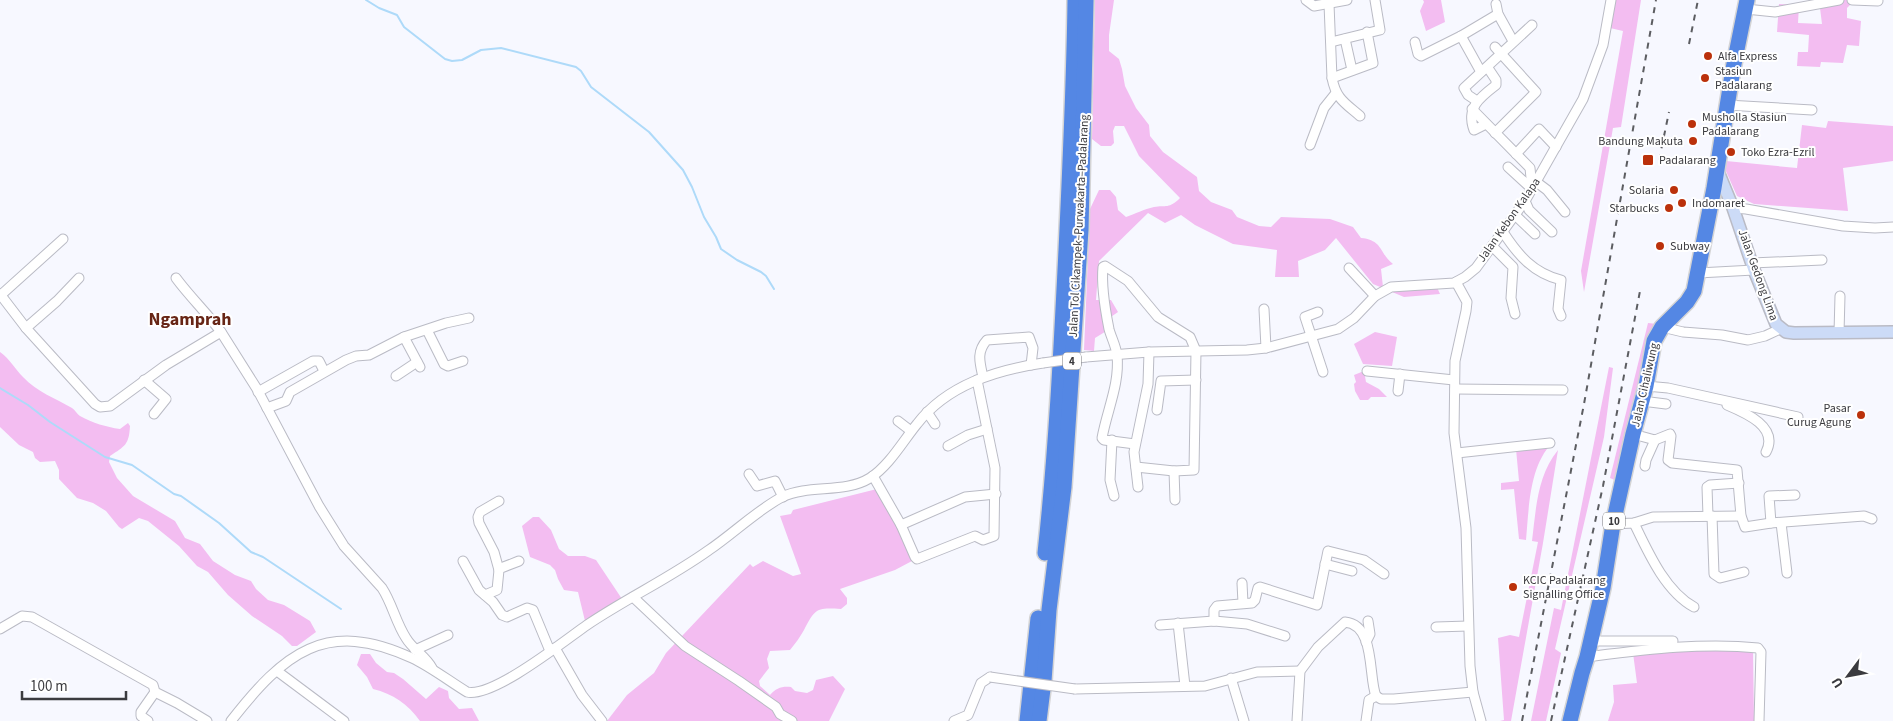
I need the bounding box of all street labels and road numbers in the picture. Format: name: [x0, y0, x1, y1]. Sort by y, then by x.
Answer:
street label: Jalan Tol Cikampek–Purwakarta–Padalarang: [1065, 114, 1093, 338]
street label: Jalan Kebon Kalapa: [1474, 174, 1544, 266]
street label: Jalan Gedong Lima: [1734, 227, 1782, 323]
street label: Jalan Cihaliwung: [1627, 341, 1663, 429]
road number: 4: [1063, 352, 1081, 370]
road number: 10: [1603, 512, 1625, 530]

